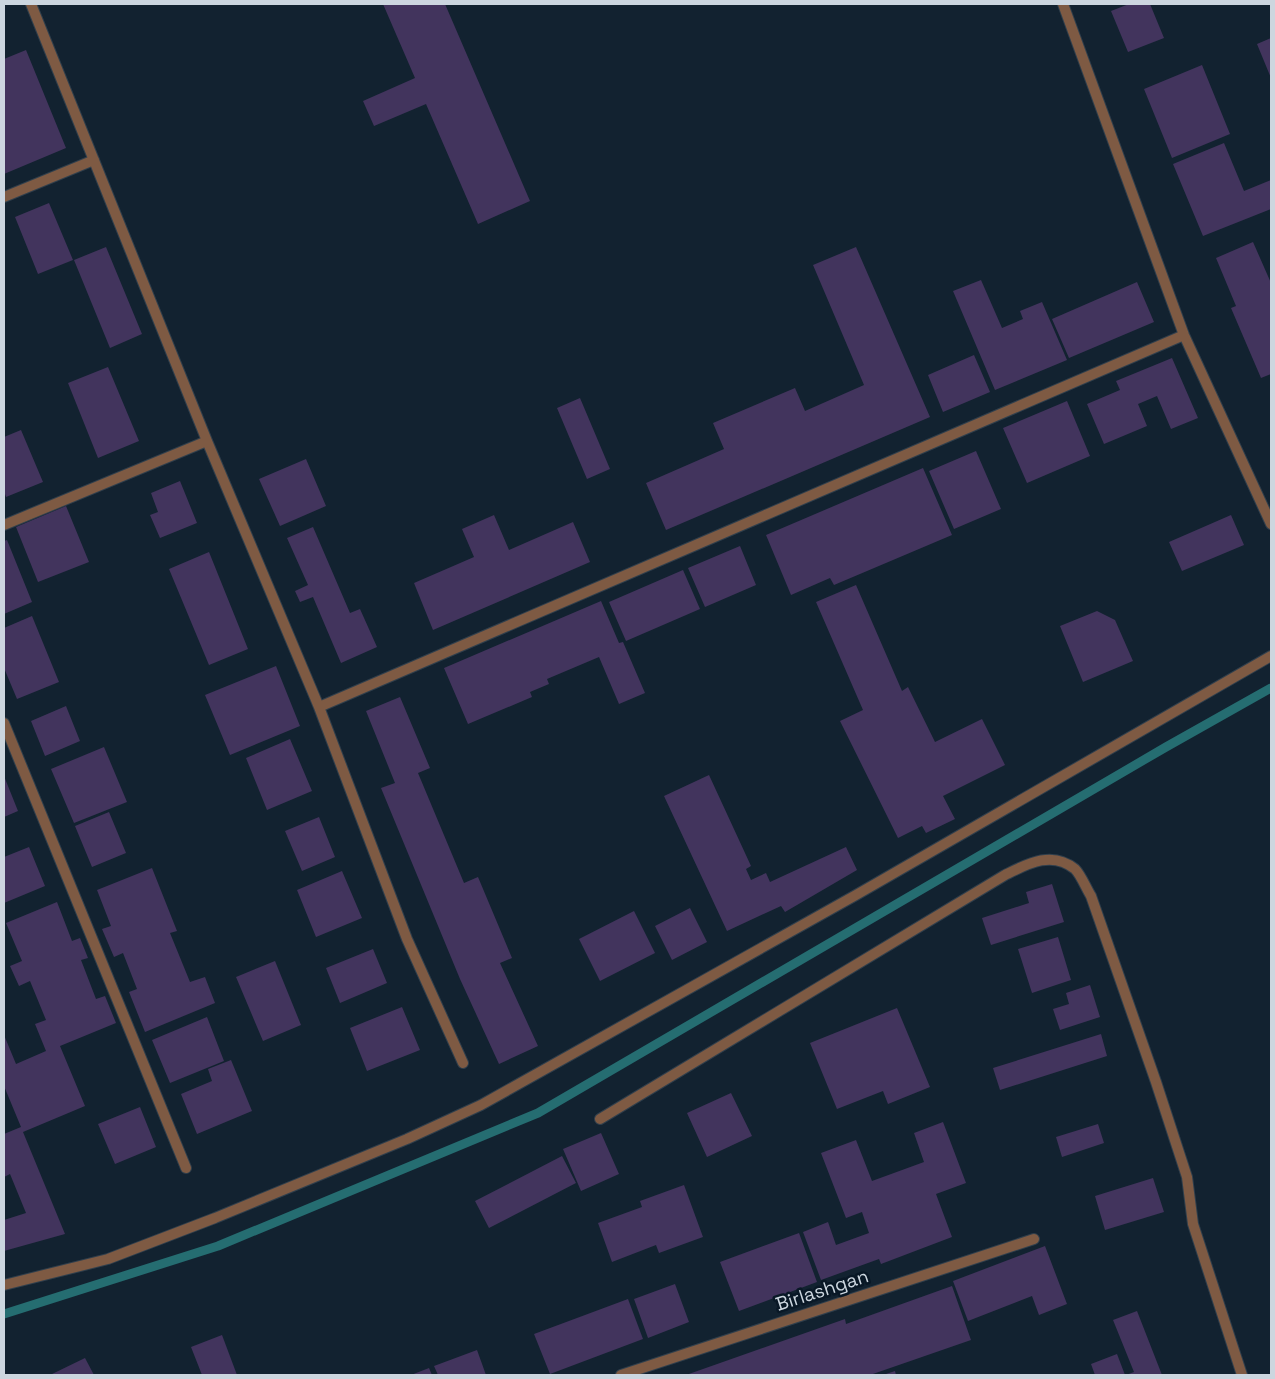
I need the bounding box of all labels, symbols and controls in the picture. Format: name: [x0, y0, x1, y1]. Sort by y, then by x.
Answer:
street label: Birlashgan: [772, 1263, 872, 1317]

